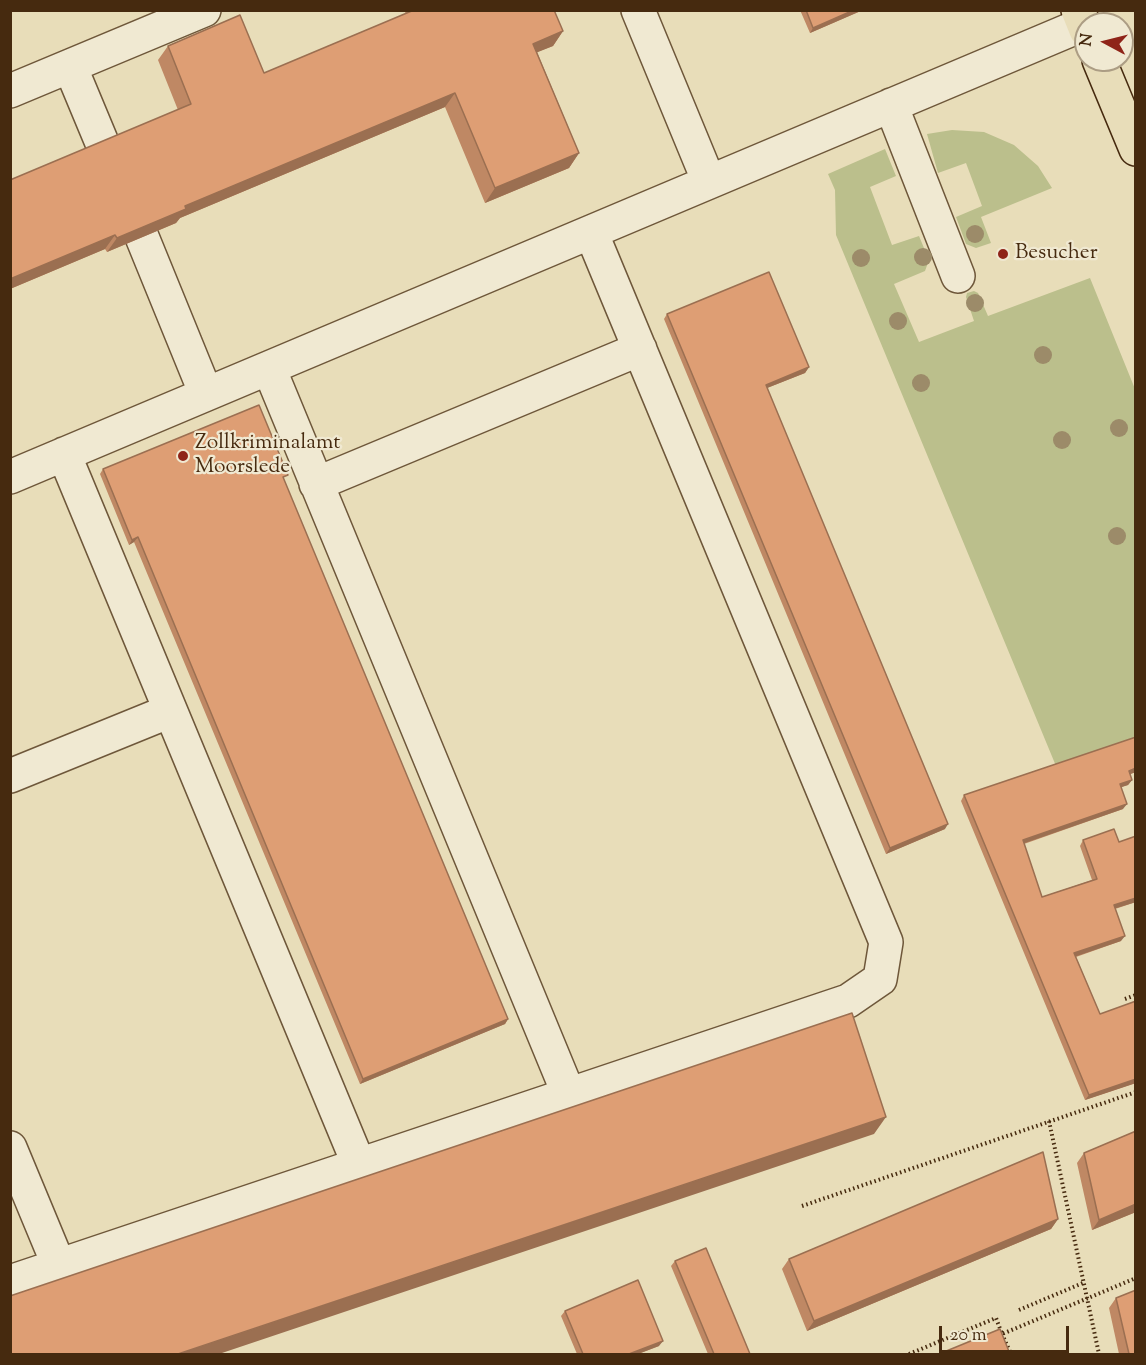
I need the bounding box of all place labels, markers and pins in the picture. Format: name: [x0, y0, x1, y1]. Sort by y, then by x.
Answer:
place label: Besucher: [1015, 241, 1098, 267]
marker: Besucher: [996, 247, 1010, 261]
place label: Zollkriminalamt Moorslede: [195, 431, 340, 481]
marker: Zollkriminalamt Moorslede: [176, 449, 190, 463]

